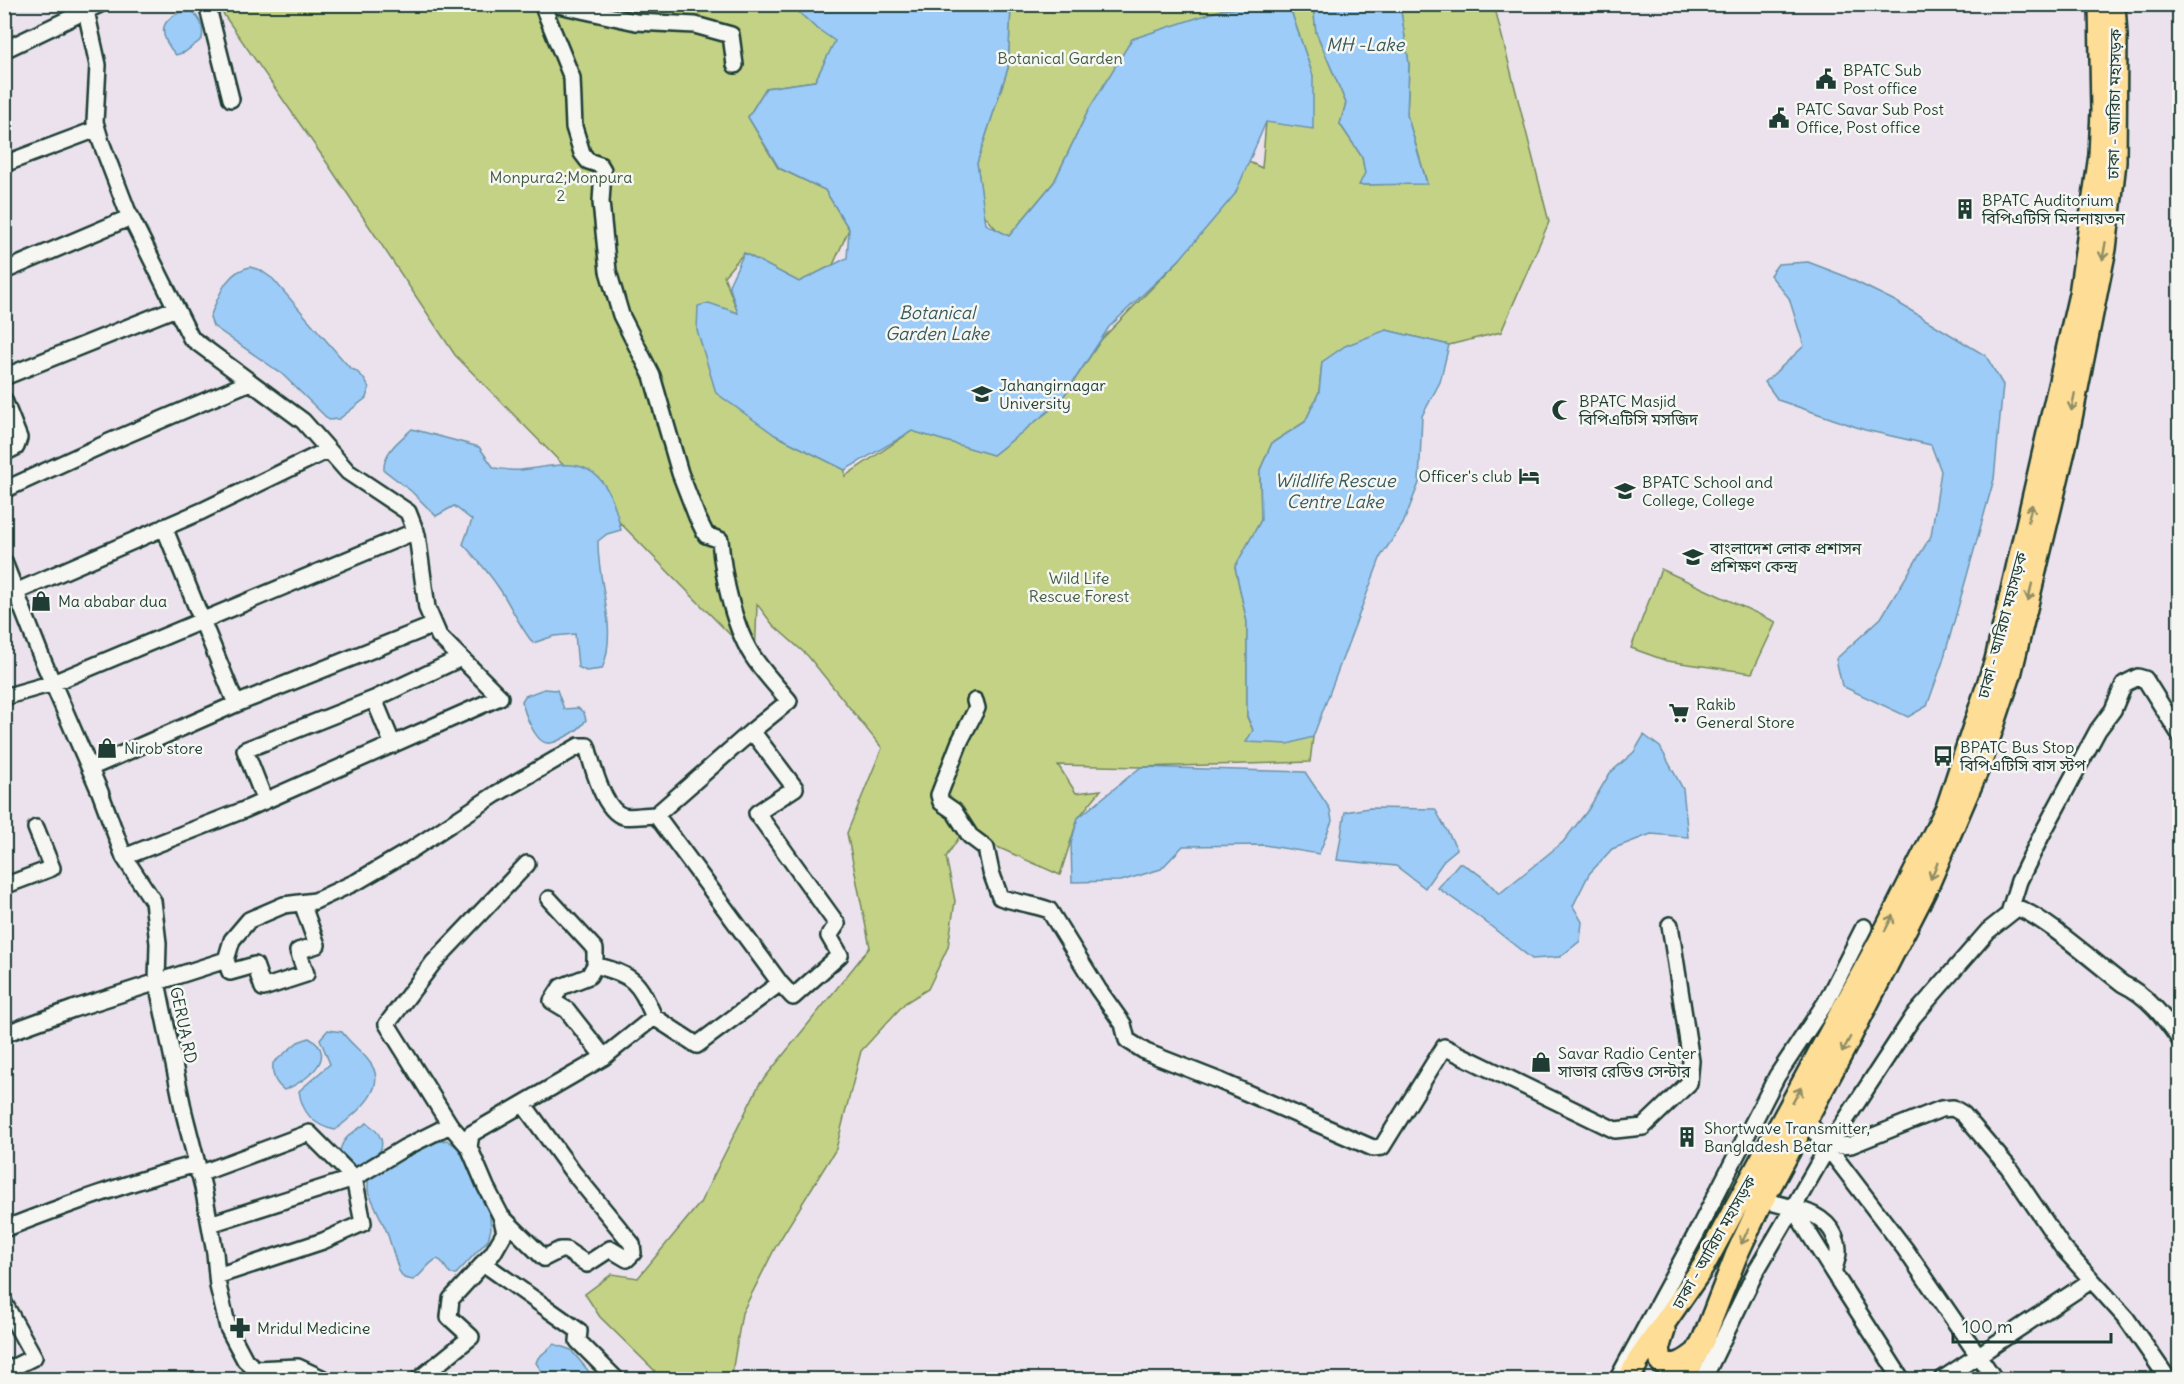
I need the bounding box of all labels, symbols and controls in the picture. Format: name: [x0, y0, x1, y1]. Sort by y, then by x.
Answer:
street label: ঢাকা - আরিচা মহাসড়ক: [2103, 27, 2125, 180]
water label: MH -Lake: [1326, 33, 1405, 56]
park label: Botanical Garden: [997, 48, 1123, 68]
place label: BPATC Sub Post office: [1843, 60, 1922, 98]
public building icon: BPATC Sub Post office: [1814, 67, 1838, 91]
place label: PATC Savar Sub Post Office, Post office: [1796, 99, 1945, 137]
public building icon: PATC Savar Sub Post Office, Post office: [1767, 106, 1791, 130]
park label: Monpura2;Monpura 2: [490, 167, 632, 205]
place label: BPATC Auditorium বিপিএটিসি মিলনায়তন: [1981, 190, 2125, 228]
building icon: BPATC Auditorium বিপিএটিসি মিলনায়তন: [1953, 197, 1977, 221]
one-way arrow: [2098, 241, 2109, 260]
water label: Botanical Garden Lake: [885, 301, 990, 345]
place label: Jahangirnagar University: [999, 375, 1106, 413]
school or university icon: Jahangirnagar University: [970, 382, 994, 406]
place label: BPATC Masjid বিপিএটিসি মসজিদ: [1578, 391, 1699, 429]
one-way arrow: [2067, 392, 2078, 411]
mosque icon: BPATC Masjid বিপিএটিসি মসজিদ: [1550, 398, 1574, 422]
hotel icon: Officer's club: [1517, 464, 1541, 488]
place label: Officer's club: [1419, 466, 1512, 486]
water label: Wildlife Rescue Centre Lake: [1275, 469, 1397, 513]
place label: BPATC School and College, College: [1642, 472, 1773, 510]
school or university icon: BPATC School and College, College: [1613, 479, 1637, 503]
one-way arrow: [2025, 503, 2037, 522]
place label: বাংলাদেশ লোক প্রশাসন প্রশিক্ষণ কেন্দ্র: [1709, 538, 1862, 576]
school or university icon: বাংলাদেশ লোক প্রশাসন প্রশিক্ষণ কেন্দ্র: [1681, 545, 1705, 569]
street label: ঢাকা - আরিচা মহাসড়ক: [1973, 549, 2031, 701]
park label: Wild Life Rescue Forest: [1029, 568, 1130, 606]
one-way arrow: [2023, 582, 2035, 601]
shop icon: Ma ababar dua: [29, 589, 53, 613]
place label: Ma ababar dua: [58, 591, 167, 611]
place label: Rakib General Store: [1696, 694, 1795, 732]
supermarket icon: Rakib General Store: [1667, 701, 1691, 725]
shop icon: Nirob store: [95, 736, 119, 760]
place label: BPATC Bus Stop বিপিএটিসি বাস স্টপ: [1959, 737, 2086, 775]
place label: Nirob store: [124, 738, 203, 758]
bus stop icon: BPATC Bus Stop বিপিএটিসি বাস স্টপ: [1931, 744, 1955, 768]
one-way arrow: [1928, 861, 1939, 880]
one-way arrow: [1884, 914, 1896, 932]
street label: GERUA RD: [166, 985, 202, 1065]
one-way arrow: [1840, 1036, 1852, 1053]
place label: Savar Radio Center সাভার রেডিও সেন্টার: [1557, 1043, 1697, 1081]
shop icon: Savar Radio Center সাভার রেডিও সেন্টার: [1529, 1050, 1553, 1074]
one-way arrow: [1792, 1086, 1803, 1104]
place label: Shortwave Transmitter, Bangladesh Betar: [1704, 1118, 1870, 1156]
building icon: Shortwave Transmitter, Bangladesh Betar: [1675, 1125, 1699, 1149]
street label: ঢাকা - আরিচা মহাসড়ক: [1667, 1171, 1761, 1313]
one-way arrow: [1739, 1227, 1750, 1245]
scale bar: [1953, 1306, 2110, 1344]
text: 100 m: [1962, 1315, 2013, 1338]
pharmacy icon: Mridul Medicine: [228, 1316, 252, 1340]
place label: Mridul Medicine: [257, 1318, 370, 1338]

